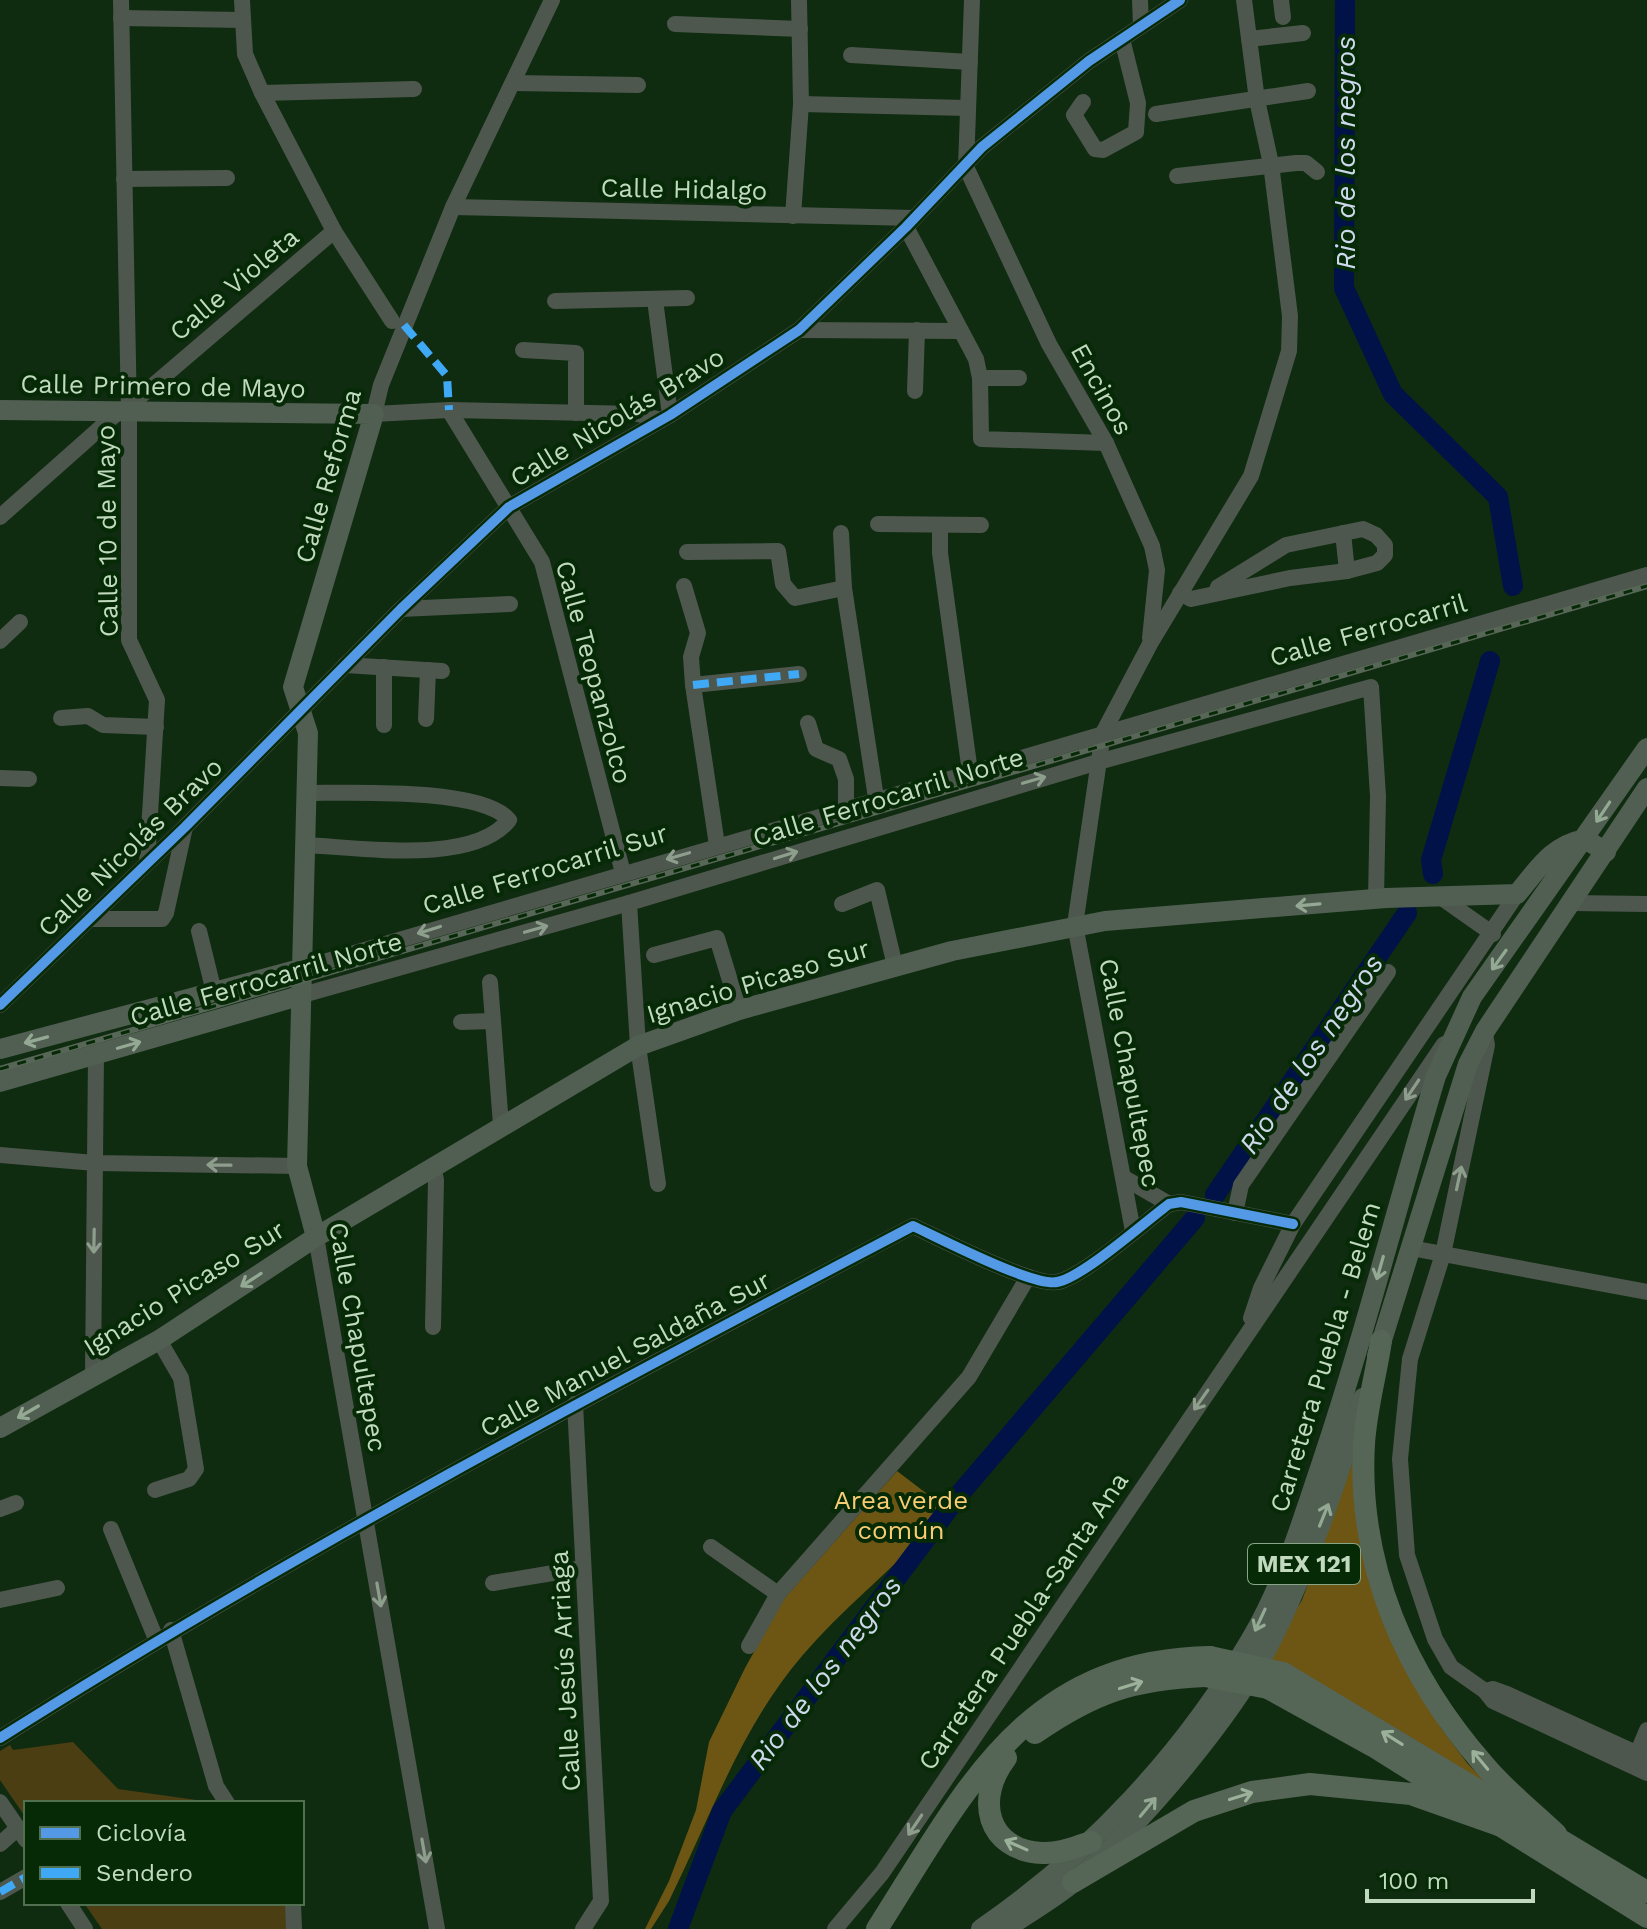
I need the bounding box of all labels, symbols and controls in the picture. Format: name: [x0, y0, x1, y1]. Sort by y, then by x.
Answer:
water label: Rio de los negros: [1329, 36, 1362, 270]
street label: Calle Hidalgo: [600, 173, 768, 205]
street label: Calle Violeta: [163, 221, 305, 347]
street label: Encinos: [1065, 338, 1139, 440]
street label: Calle Nicolás Bravo: [505, 341, 729, 493]
street label: Calle Primero de Mayo: [20, 369, 306, 403]
street label: Calle Reforma: [289, 385, 367, 566]
street label: Calle 10 de Mayo: [90, 425, 124, 637]
street label: Calle Teopanzolco: [550, 557, 638, 787]
street label: Calle Ferrocarril: [1266, 588, 1470, 672]
street label: Calle Ferrocarril Norte: [749, 741, 1027, 853]
street label: Calle Nicolás Bravo: [32, 751, 228, 943]
one-way arrow: [1021, 772, 1047, 787]
one-way arrow: [1595, 801, 1611, 823]
street label: Calle Ferrocarril Sur: [419, 817, 671, 921]
one-way arrow: [772, 847, 798, 862]
one-way arrow: [666, 850, 692, 865]
one-way arrow: [1295, 897, 1322, 912]
one-way arrow: [523, 921, 549, 936]
one-way arrow: [417, 923, 443, 938]
street label: Calle Ferrocarril Norte: [126, 926, 406, 1032]
street label: Ignacio Picaso Sur: [643, 933, 873, 1029]
water label: Rio de los negros: [1232, 948, 1390, 1160]
one-way arrow: [1491, 949, 1508, 970]
street label: Calle Chapultepec: [1093, 956, 1167, 1190]
one-way arrow: [23, 1033, 49, 1048]
one-way arrow: [115, 1036, 141, 1051]
one-way arrow: [1404, 1078, 1421, 1100]
one-way arrow: [206, 1157, 233, 1172]
one-way arrow: [1452, 1166, 1467, 1191]
street label: Carretera Puebla - Belem: [1263, 1198, 1387, 1516]
street label: Ignacio Picaso Sur: [78, 1214, 290, 1362]
street label: Calle Chapultepec: [323, 1220, 393, 1454]
one-way arrow: [87, 1227, 102, 1254]
one-way arrow: [1372, 1255, 1387, 1281]
street label: Calle Manuel Saldaña Sur: [475, 1265, 775, 1443]
one-way arrow: [241, 1271, 263, 1288]
one-way arrow: [1193, 1389, 1209, 1411]
one-way arrow: [17, 1404, 40, 1420]
street label: Carretera Puebla-Santa Ana: [912, 1466, 1134, 1776]
park label: Area verde común: [834, 1485, 968, 1545]
one-way arrow: [1318, 1503, 1332, 1528]
road number: MEX 121: [1248, 1544, 1360, 1584]
street label: Calle Jesús Arriaga: [544, 1550, 586, 1792]
water label: Rio de los negros: [742, 1570, 908, 1776]
one-way arrow: [372, 1582, 387, 1607]
one-way arrow: [1252, 1608, 1267, 1632]
one-way arrow: [1118, 1676, 1143, 1691]
one-way arrow: [1381, 1729, 1404, 1745]
one-way arrow: [1471, 1750, 1489, 1771]
one-way arrow: [1229, 1787, 1254, 1802]
one-way arrow: [1139, 1797, 1157, 1818]
legend: [24, 1801, 304, 1905]
one-way arrow: [907, 1813, 923, 1835]
text: Ciclovía: [96, 1819, 186, 1847]
one-way arrow: [1005, 1837, 1029, 1852]
one-way arrow: [418, 1838, 433, 1863]
scale bar: [1367, 1853, 1533, 1903]
text: Sendero: [96, 1859, 193, 1887]
text: 100 m: [1379, 1867, 1449, 1895]

